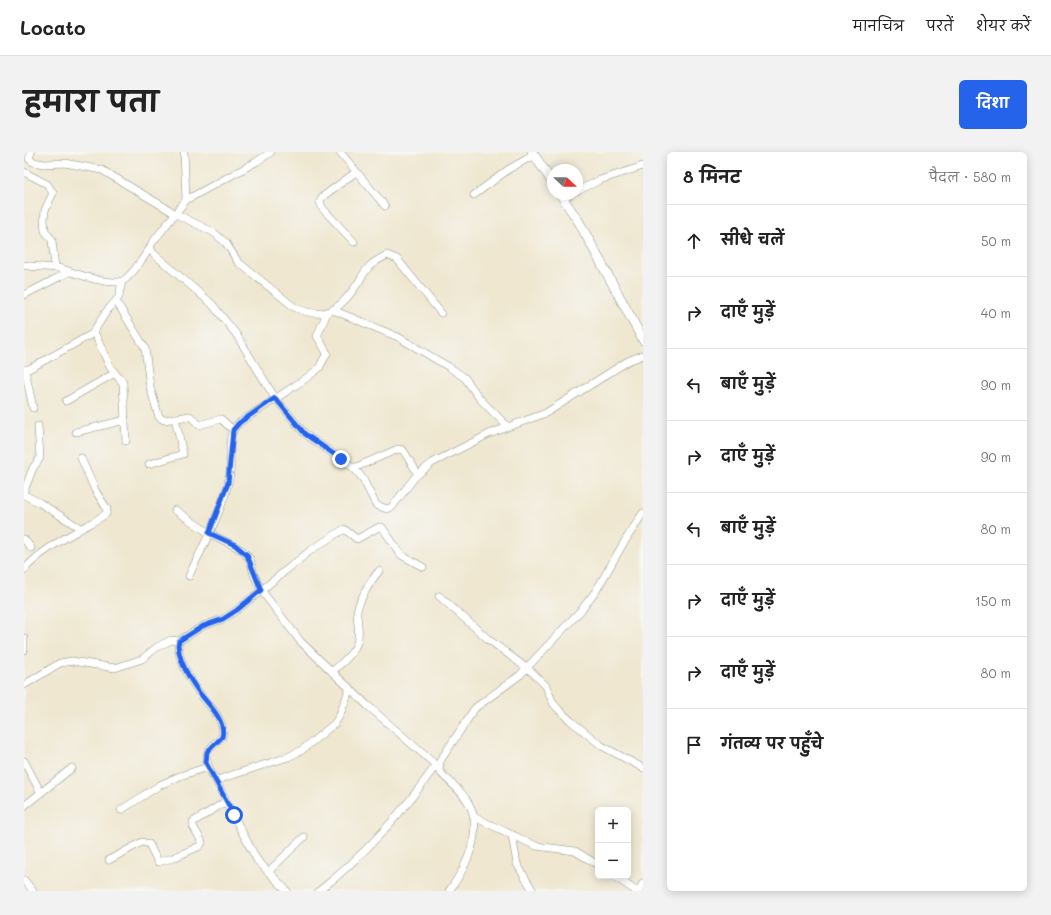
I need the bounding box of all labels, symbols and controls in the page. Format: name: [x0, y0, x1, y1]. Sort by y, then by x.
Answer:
text: Locato: [20, 15, 86, 40]
text: मानचित्र: [853, 16, 904, 35]
text: परतें: [926, 16, 954, 35]
text: शेयर करें: [976, 16, 1031, 35]
button: दिशा: [959, 80, 1027, 129]
text: हमारा पता: [24, 83, 159, 119]
north arrow: [547, 164, 583, 200]
text: 8 मिनट: [683, 165, 741, 187]
text: पैदल · 580 m: [929, 168, 1011, 185]
text: सीधे चलें: [721, 229, 784, 249]
icon: ahead: [683, 230, 705, 252]
text: 50 m: [981, 232, 1011, 249]
text: दाएँ मुड़ें: [721, 301, 775, 321]
icon: right: [683, 302, 705, 324]
text: 40 m: [981, 304, 1011, 321]
text: बाएँ मुड़ें: [721, 373, 775, 393]
icon: left: [683, 374, 705, 396]
text: 90 m: [981, 376, 1011, 393]
text: दाएँ मुड़ें: [721, 445, 775, 465]
icon: right: [683, 446, 705, 468]
text: 90 m: [981, 448, 1011, 465]
route end: [332, 450, 350, 468]
text: बाएँ मुड़ें: [721, 517, 775, 537]
icon: left: [683, 518, 705, 540]
text: 80 m: [981, 520, 1011, 537]
text: दाएँ मुड़ें: [721, 589, 775, 609]
icon: right: [683, 590, 705, 612]
text: 150 m: [975, 592, 1011, 609]
text: दाएँ मुड़ें: [721, 661, 775, 681]
icon: right: [683, 662, 705, 684]
text: 80 m: [981, 664, 1011, 681]
text: गंतव्य पर पहुँचे: [721, 733, 823, 753]
icon: arrive: [683, 734, 705, 756]
route start: [225, 806, 243, 824]
map controls: [595, 807, 631, 879]
button: +: [595, 807, 631, 843]
button: −: [595, 843, 631, 879]

